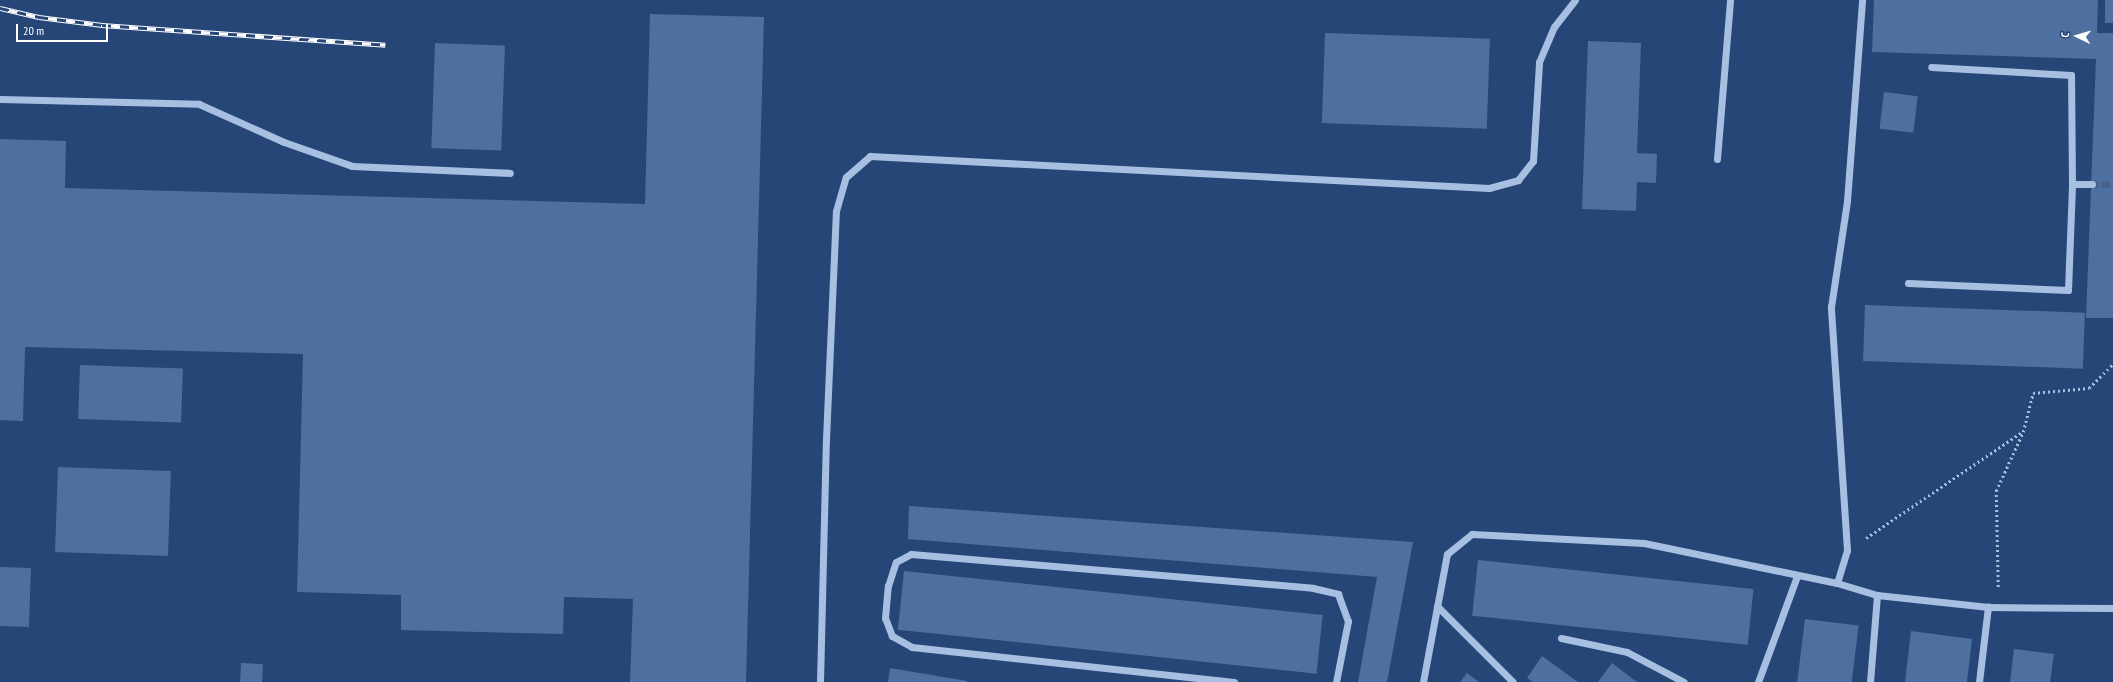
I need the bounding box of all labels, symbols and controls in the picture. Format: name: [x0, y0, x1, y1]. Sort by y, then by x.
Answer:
scale bar: [18, 16, 110, 42]
north arrow: [2057, 16, 2097, 56]
text: 20 m: [23, 23, 44, 38]
text: С: [2058, 32, 2072, 38]

